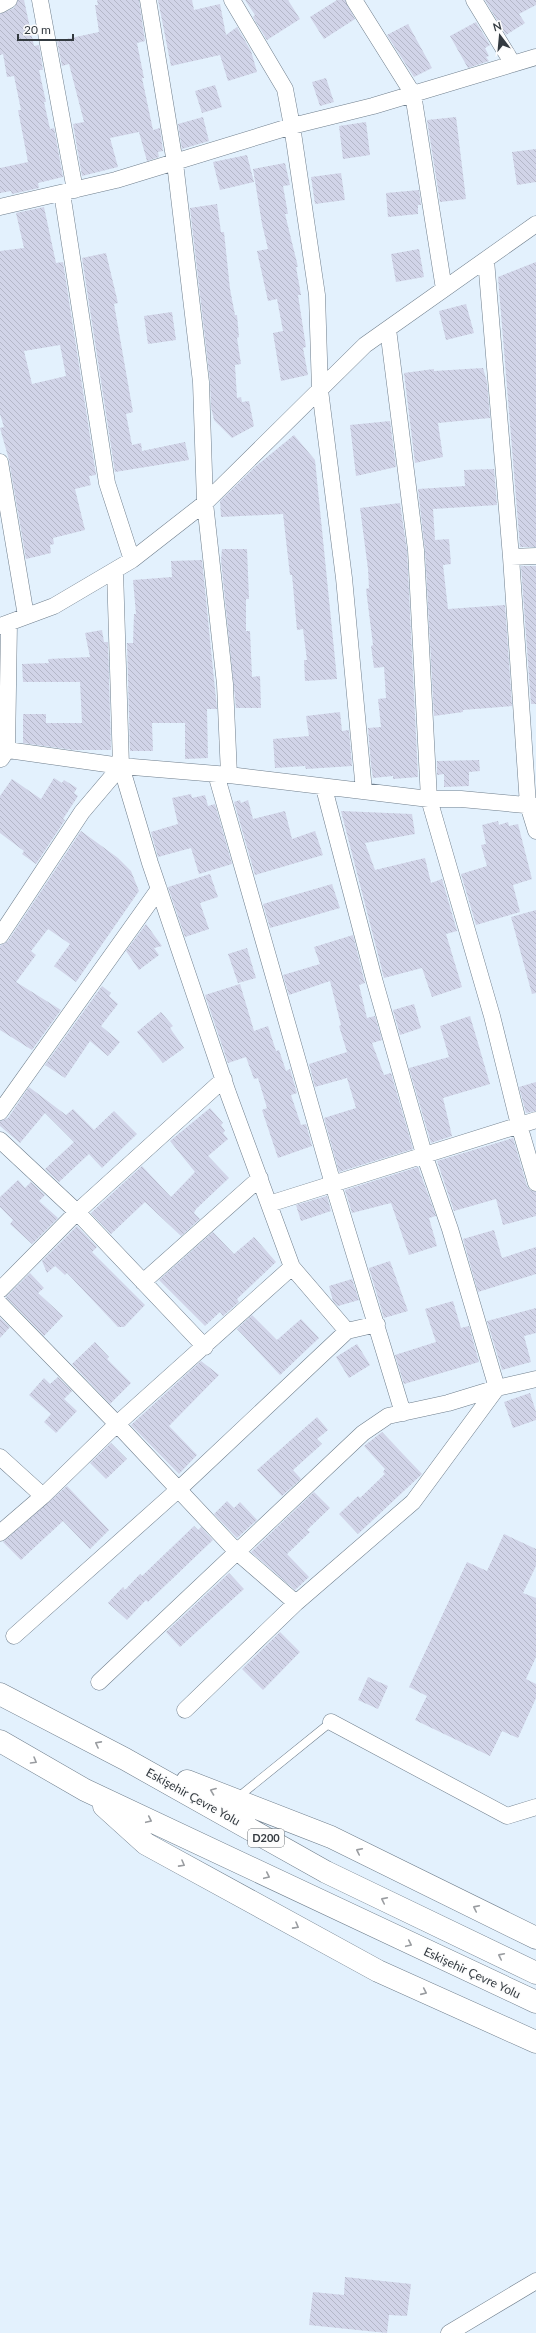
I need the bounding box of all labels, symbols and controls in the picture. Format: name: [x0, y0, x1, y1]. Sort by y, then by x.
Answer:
scale bar: [18, 16, 73, 42]
north arrow: [480, 16, 520, 56]
text: N: [491, 18, 503, 33]
text: 20 m: [24, 22, 51, 37]
one-way arrow: [94, 1741, 102, 1749]
one-way arrow: [30, 1756, 37, 1763]
street label: Eskişehir Çevre Yolu: [144, 1765, 243, 1829]
one-way arrow: [210, 1787, 217, 1795]
one-way arrow: [145, 1815, 153, 1823]
road number: D200: [248, 1829, 284, 1847]
one-way arrow: [356, 1848, 363, 1856]
one-way arrow: [178, 1859, 186, 1866]
one-way arrow: [262, 1871, 270, 1879]
one-way arrow: [381, 1897, 388, 1905]
one-way arrow: [473, 1905, 480, 1913]
one-way arrow: [292, 1922, 300, 1929]
one-way arrow: [405, 1939, 413, 1947]
street label: Eskişehir Çevre Yolu: [421, 1944, 523, 2002]
one-way arrow: [498, 1953, 505, 1961]
one-way arrow: [420, 1987, 428, 1995]

